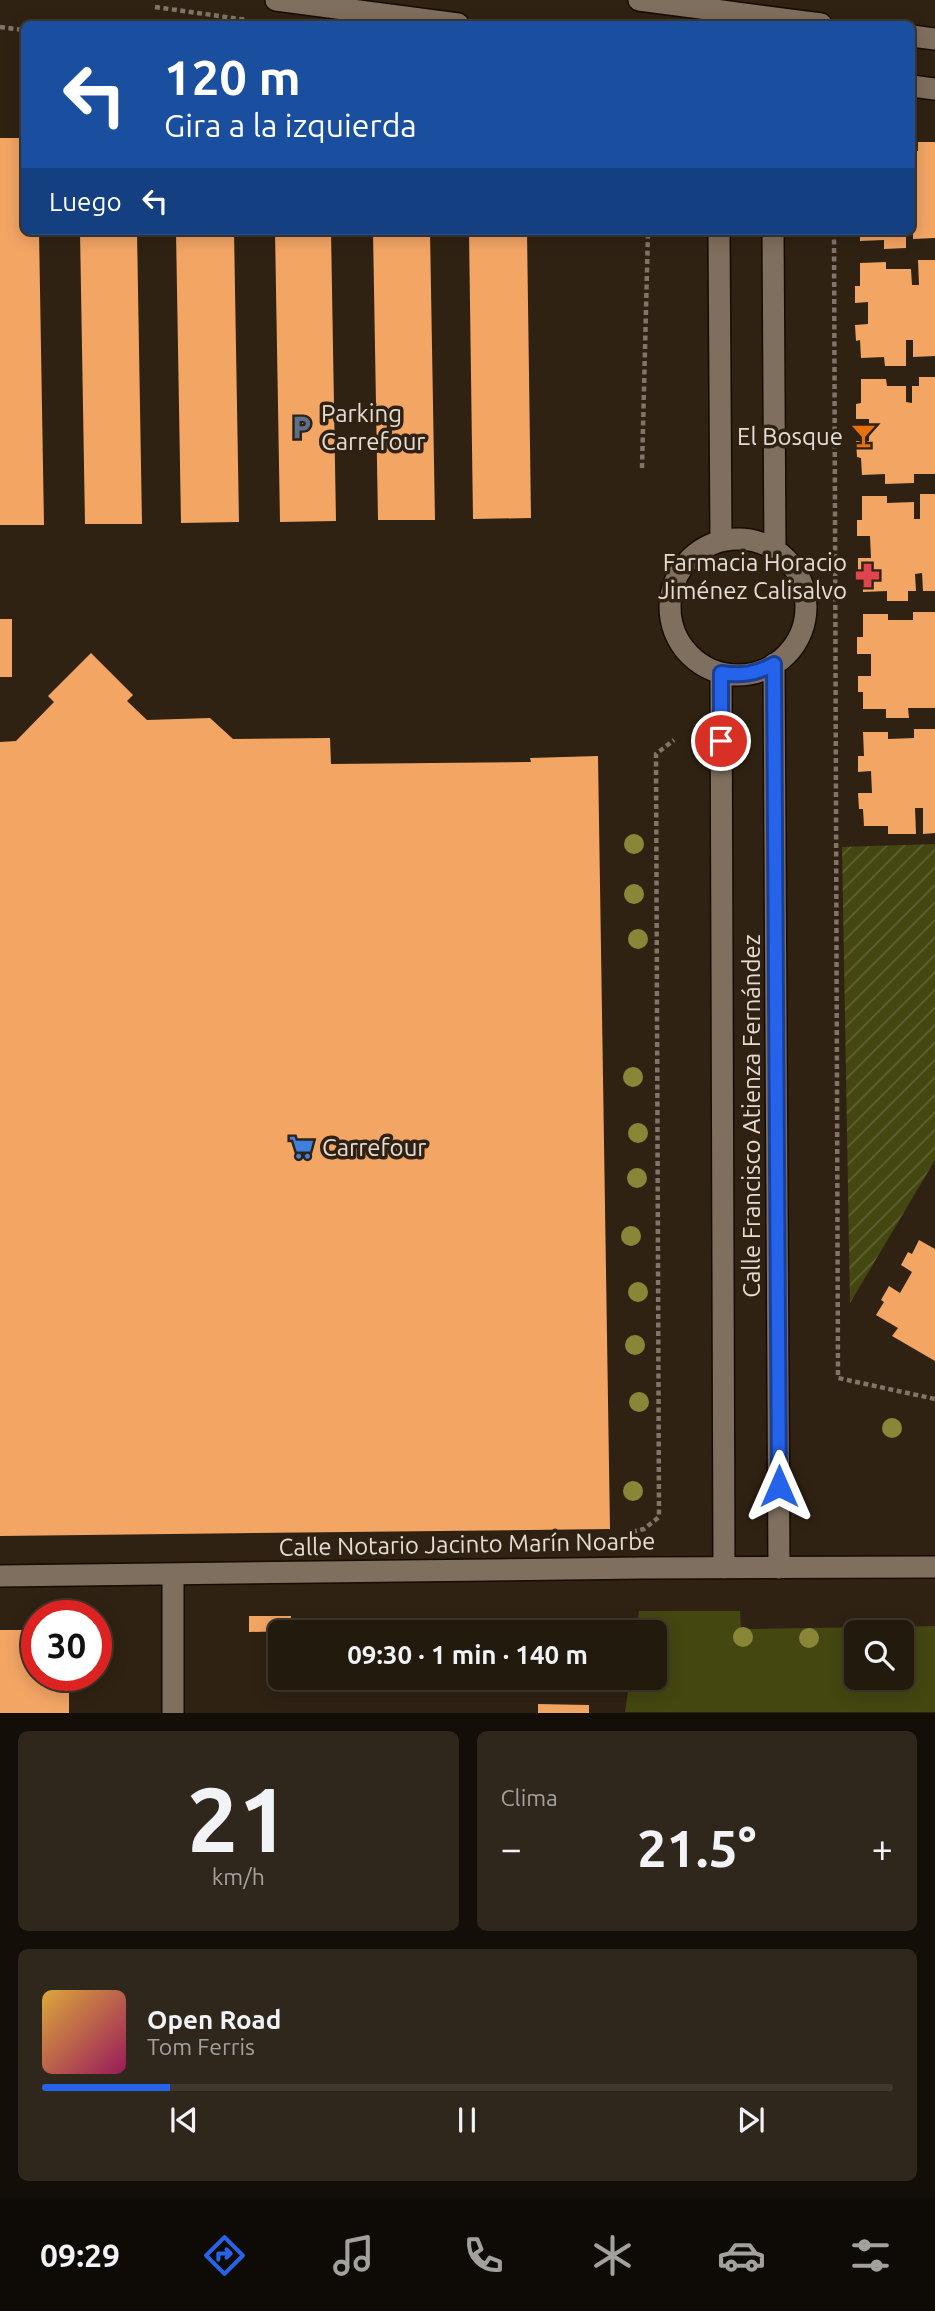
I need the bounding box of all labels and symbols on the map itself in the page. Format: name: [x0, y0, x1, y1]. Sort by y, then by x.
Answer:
place label: Parking Carrefour: [321, 400, 425, 455]
parking icon: Parking Carrefour: [287, 413, 315, 441]
bar icon: El Bosque: [849, 422, 877, 450]
place label: El Bosque: [737, 423, 843, 450]
place label: Farmacia Horacio Jiménez Calisalvo: [658, 549, 847, 604]
pharmacy icon: Farmacia Horacio Jiménez Calisalvo: [853, 562, 881, 590]
pin: [691, 711, 751, 771]
street label: Calle Francisco Atienza Fernández: [738, 934, 765, 1298]
supermarket icon: Carrefour: [288, 1133, 316, 1161]
place label: Carrefour: [322, 1134, 426, 1161]
position arrow: [742, 1449, 816, 1523]
street label: Calle Notario Jacinto Marín Noarbe: [278, 1527, 656, 1561]
speed limit sign: 30: [21, 1600, 112, 1691]

